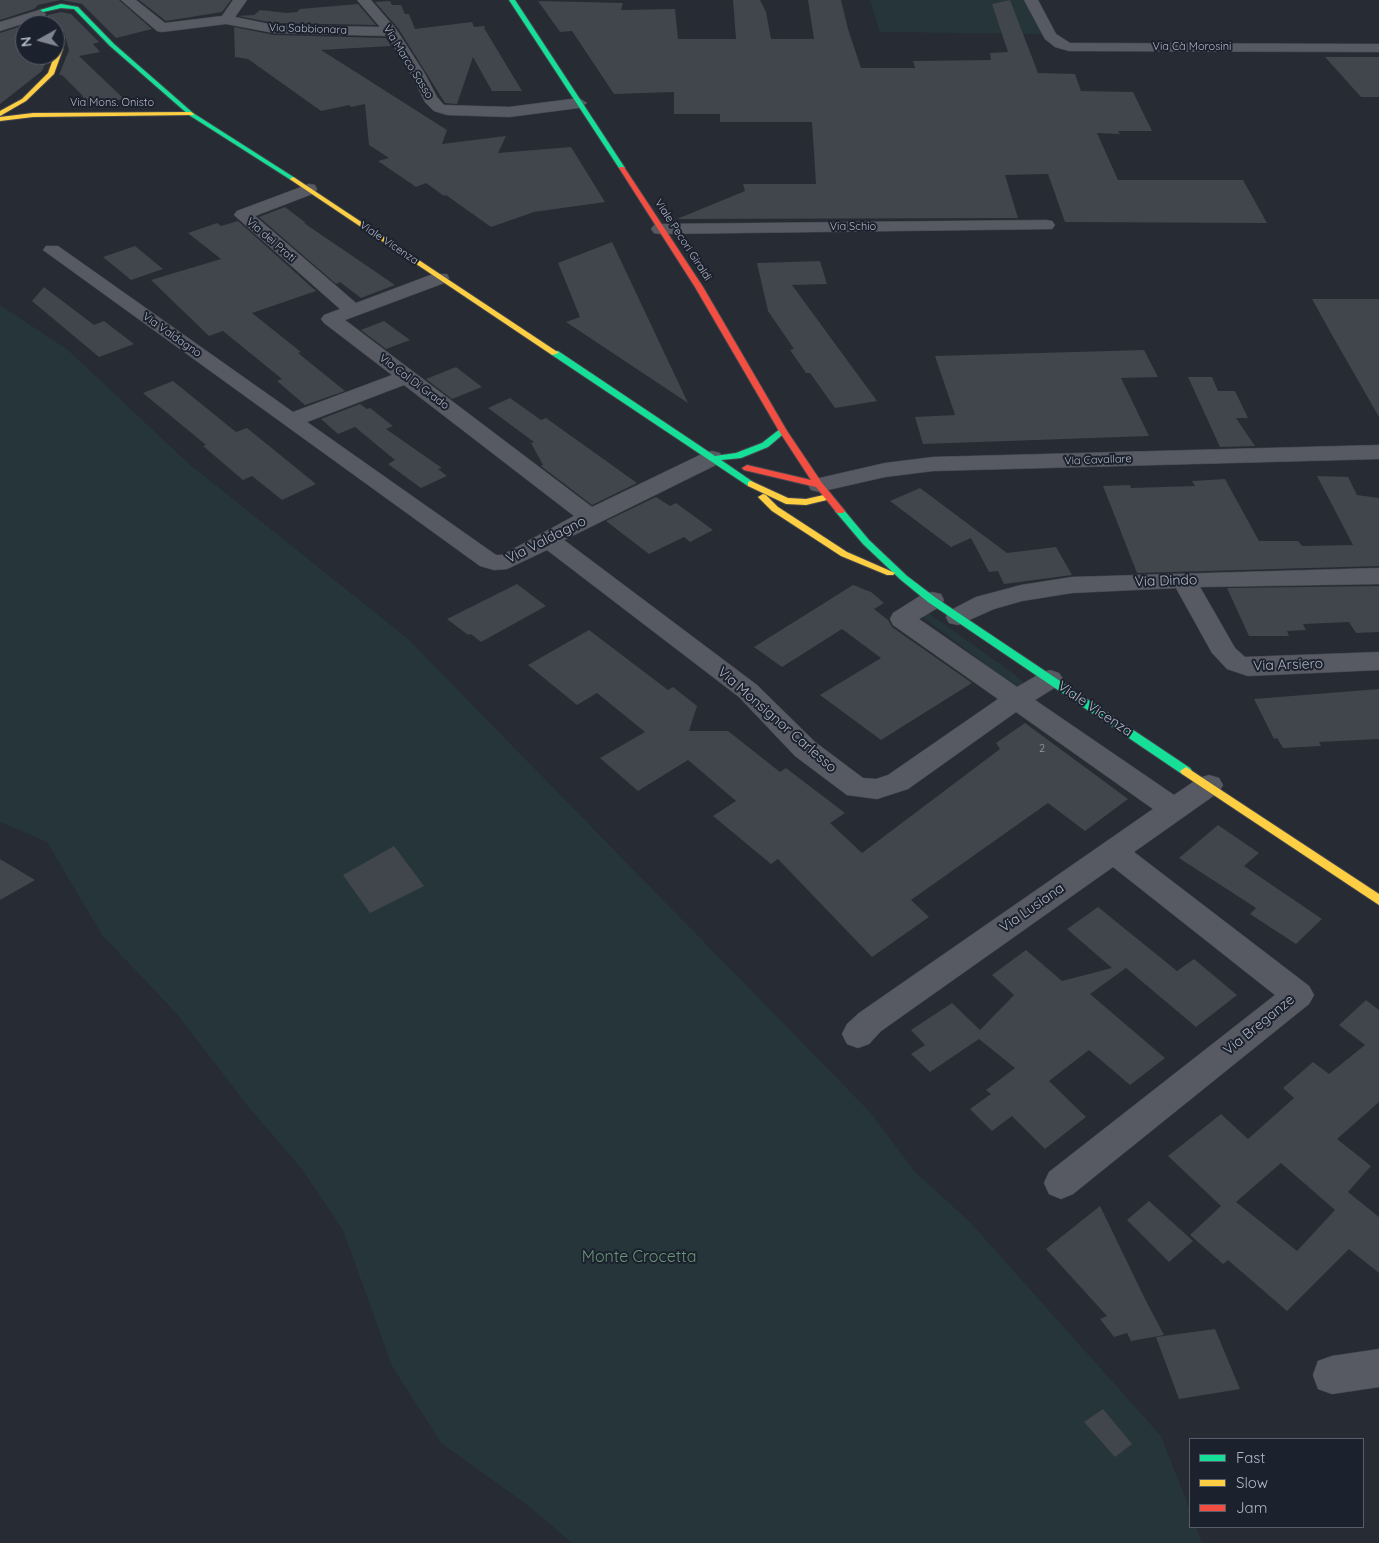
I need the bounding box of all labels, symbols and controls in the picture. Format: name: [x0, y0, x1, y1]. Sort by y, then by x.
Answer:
north arrow: [15, 15, 65, 65]
street label: Via Sabbionara: [269, 21, 347, 37]
street label: Via Marco Sasso: [380, 23, 436, 101]
text: N: [17, 36, 36, 48]
street label: Via Cà Morosini: [1153, 40, 1231, 54]
street label: Via Mons. Onisto: [70, 96, 154, 110]
street label: Viale Pecori Giraldi: [652, 197, 714, 283]
street label: Via dei Prati: [244, 215, 298, 265]
street label: Viale Vicenza: [357, 219, 421, 267]
street label: Via Schio: [830, 220, 876, 234]
street label: Via Valdagno: [140, 310, 204, 360]
street label: Via Col Di Grado: [377, 352, 451, 412]
street label: Via Cavallare: [1064, 452, 1132, 468]
street label: Via Valdagno: [503, 513, 589, 567]
street label: Via Dindo: [1134, 572, 1198, 590]
street label: Via Arsiero: [1253, 655, 1323, 675]
street label: Via Monsignor Carlesso: [714, 664, 840, 776]
street label: Viale Vicenza: [1055, 678, 1135, 740]
house number: 2: [1039, 742, 1045, 756]
street label: Via Lusiana: [997, 880, 1067, 936]
street label: Via Breganze: [1220, 991, 1298, 1059]
park label: Monte Crocetta: [582, 1247, 696, 1267]
legend: [1189, 1438, 1364, 1528]
text: Fast: [1236, 1448, 1265, 1467]
text: Slow: [1236, 1473, 1268, 1492]
text: Jam: [1236, 1498, 1267, 1517]

